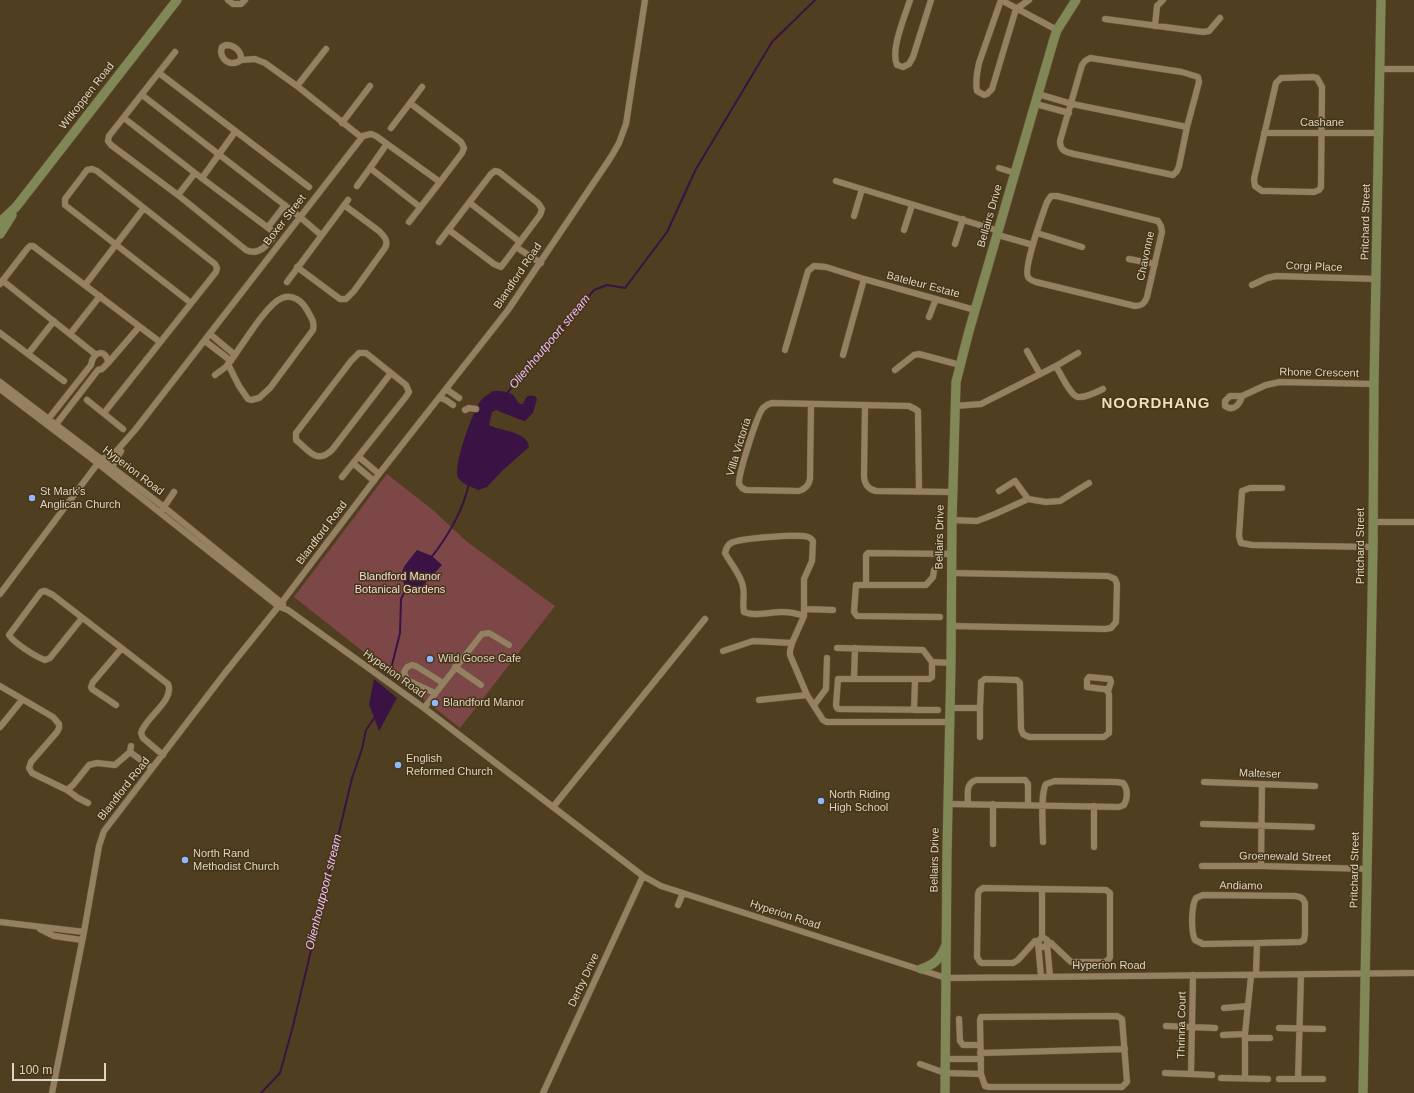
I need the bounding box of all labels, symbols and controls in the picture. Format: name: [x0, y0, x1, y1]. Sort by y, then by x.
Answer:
street label: Witkoppen Road: [57, 60, 117, 132]
street label: Cashane: [1300, 116, 1344, 130]
street label: Bellairs Drive: [975, 183, 1005, 249]
street label: Pritchard Street: [1359, 184, 1373, 260]
street label: Boxer Street: [261, 192, 309, 248]
street label: Chavonne: [1134, 230, 1158, 282]
street label: Blandford Road: [491, 241, 545, 311]
street label: Corgi Place: [1285, 259, 1343, 275]
street label: Bateleur Estate: [885, 269, 961, 301]
water label: Olienhoutpoort stream: [506, 292, 594, 392]
street label: Rhone Crescent: [1279, 366, 1359, 380]
district label: NOORDHANG: [1102, 395, 1210, 413]
street label: Villa Victoria: [724, 416, 754, 478]
street label: Hyperion Road: [100, 444, 166, 498]
place label: St Mark's Anglican Church: [40, 485, 121, 511]
marker: St Mark's Anglican Church: [27, 493, 37, 503]
street label: Blandford Road: [294, 499, 350, 567]
street label: Bellairs Drive: [933, 504, 947, 570]
street label: Pritchard Street: [1354, 508, 1368, 584]
park label: Blandford Manor Botanical Gardens: [355, 570, 445, 596]
street label: Hyperion Road: [360, 647, 428, 701]
place label: Wild Goose Cafe: [438, 652, 521, 666]
marker: Wild Goose Cafe: [425, 654, 435, 664]
place label: Blandford Manor: [443, 696, 524, 710]
marker: Blandford Manor: [430, 698, 440, 708]
place label: English Reformed Church: [406, 752, 493, 778]
street label: Blandford Road: [95, 755, 153, 823]
marker: English Reformed Church: [393, 760, 403, 770]
street label: Malteser: [1239, 767, 1281, 781]
place label: North Riding High School: [829, 788, 890, 814]
marker: North Riding High School: [816, 796, 826, 806]
street label: Bellairs Drive: [928, 827, 942, 893]
street label: Pritchard Street: [1348, 832, 1362, 908]
water label: Olienhoutpoort stream: [303, 833, 345, 951]
place label: North Rand Methodist Church: [193, 847, 279, 873]
street label: Groenewald Street: [1239, 850, 1331, 864]
marker: North Rand Methodist Church: [180, 855, 190, 865]
street label: Andiamo: [1219, 879, 1263, 893]
street label: Hyperion Road: [748, 897, 822, 933]
street label: Derby Drive: [566, 951, 602, 1009]
street label: Hyperion Road: [1072, 959, 1146, 973]
street label: Thrinna Court: [1175, 991, 1189, 1059]
scale bar: [14, 1055, 108, 1081]
text: 100 m: [19, 1063, 52, 1077]

